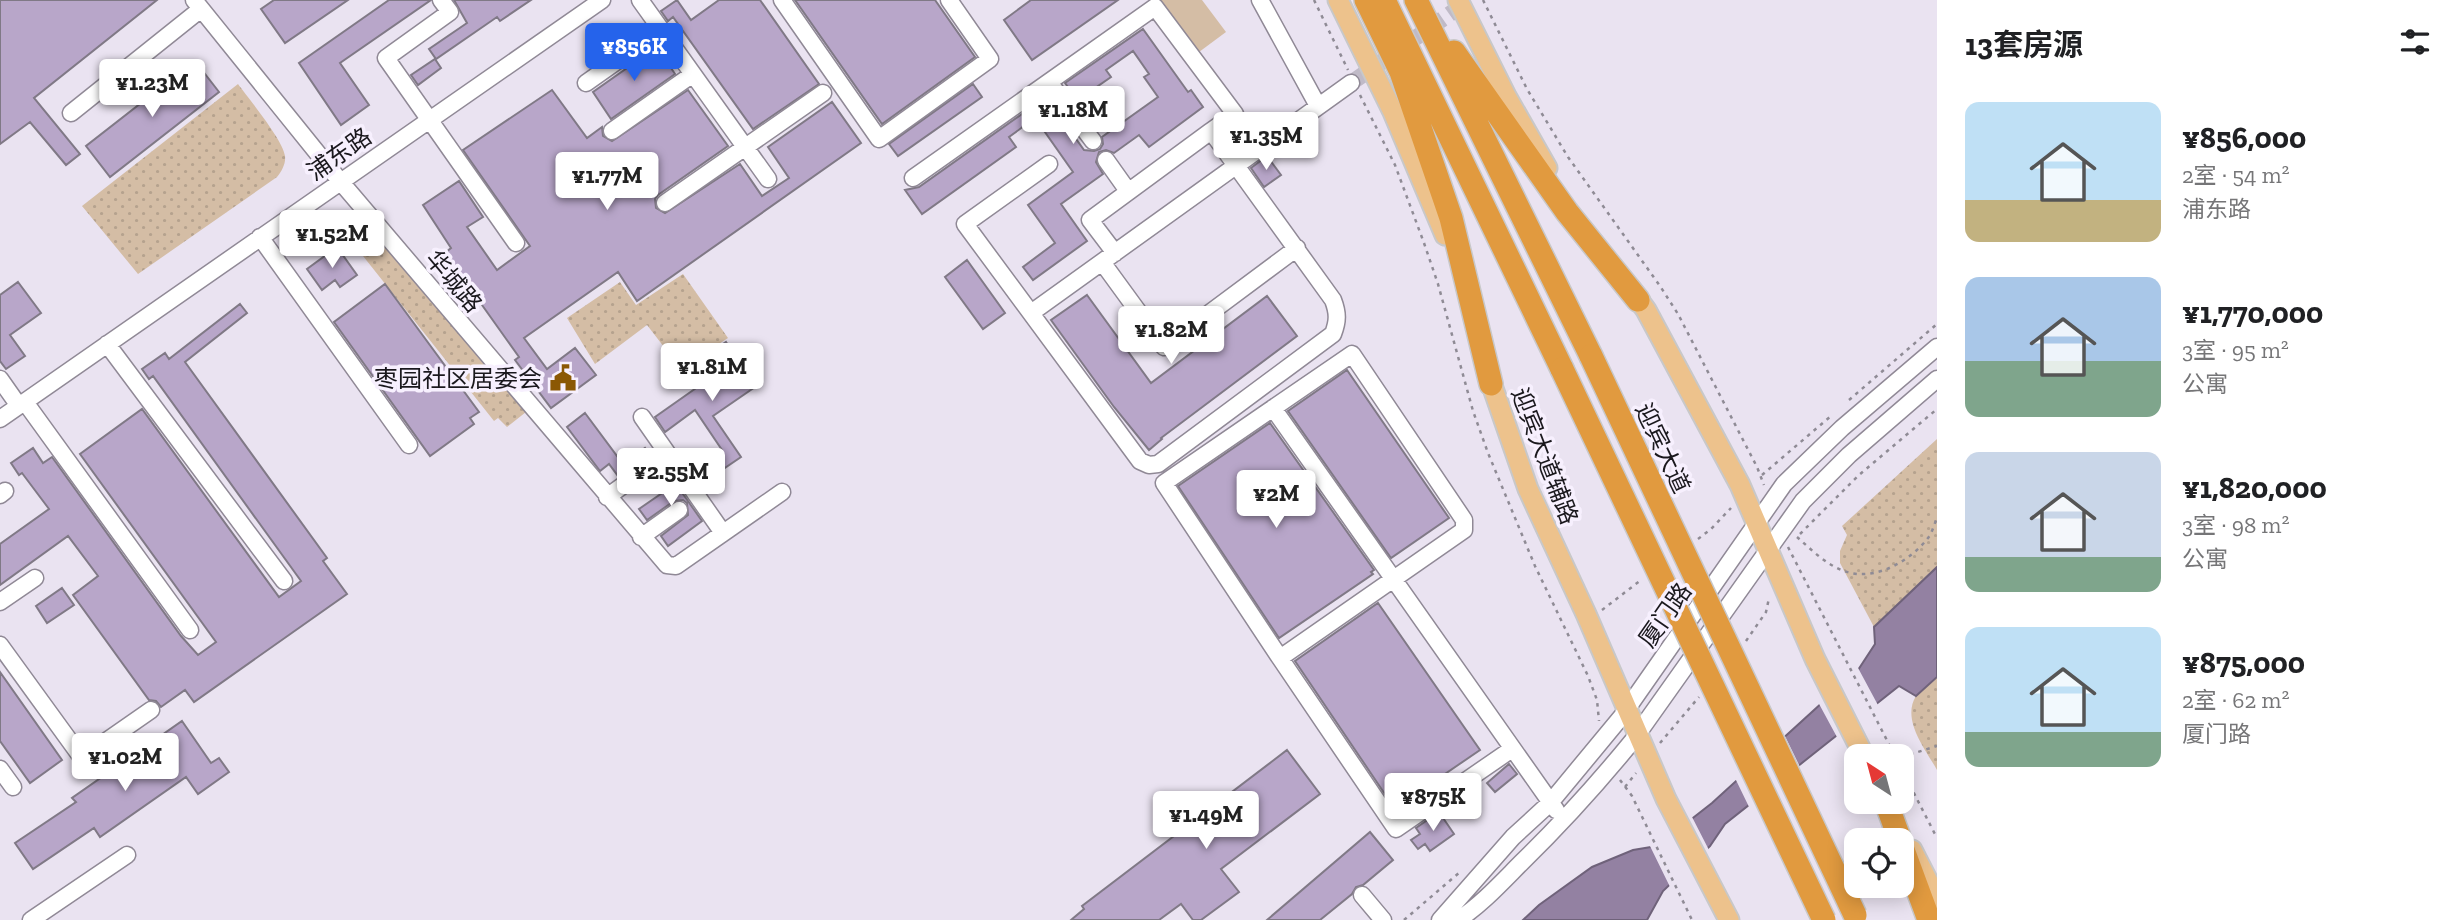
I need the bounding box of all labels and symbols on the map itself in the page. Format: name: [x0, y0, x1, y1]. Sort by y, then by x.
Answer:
pin: ¥856K: [585, 24, 683, 83]
pin: ¥1.23M: [95, 60, 209, 119]
pin: ¥1.18M: [1016, 86, 1130, 146]
pin: ¥1.35M: [1209, 113, 1323, 172]
street label: 浦东路: [301, 121, 377, 187]
pin: ¥1.77M: [550, 152, 664, 212]
pin: ¥1.52M: [275, 210, 389, 270]
street label: 华城路: [420, 244, 488, 318]
pin: ¥1.82M: [1114, 306, 1228, 366]
pin: ¥1.81M: [655, 344, 769, 403]
public building icon: 枣园社区居委会: [548, 363, 578, 393]
place label: 枣园社区居委会: [374, 364, 542, 393]
street label: 迎宾大道辅路: [1506, 384, 1584, 528]
street label: 迎宾大道: [1630, 398, 1696, 498]
pin: ¥2.55M: [614, 448, 728, 508]
pin: ¥2M: [1242, 470, 1310, 530]
street label: 厦门路: [1632, 577, 1698, 653]
pin: ¥1.02M: [68, 734, 182, 793]
north arrow: [1844, 744, 1914, 814]
pin: ¥875K: [1384, 774, 1482, 833]
pin: ¥1.49M: [1149, 792, 1263, 851]

